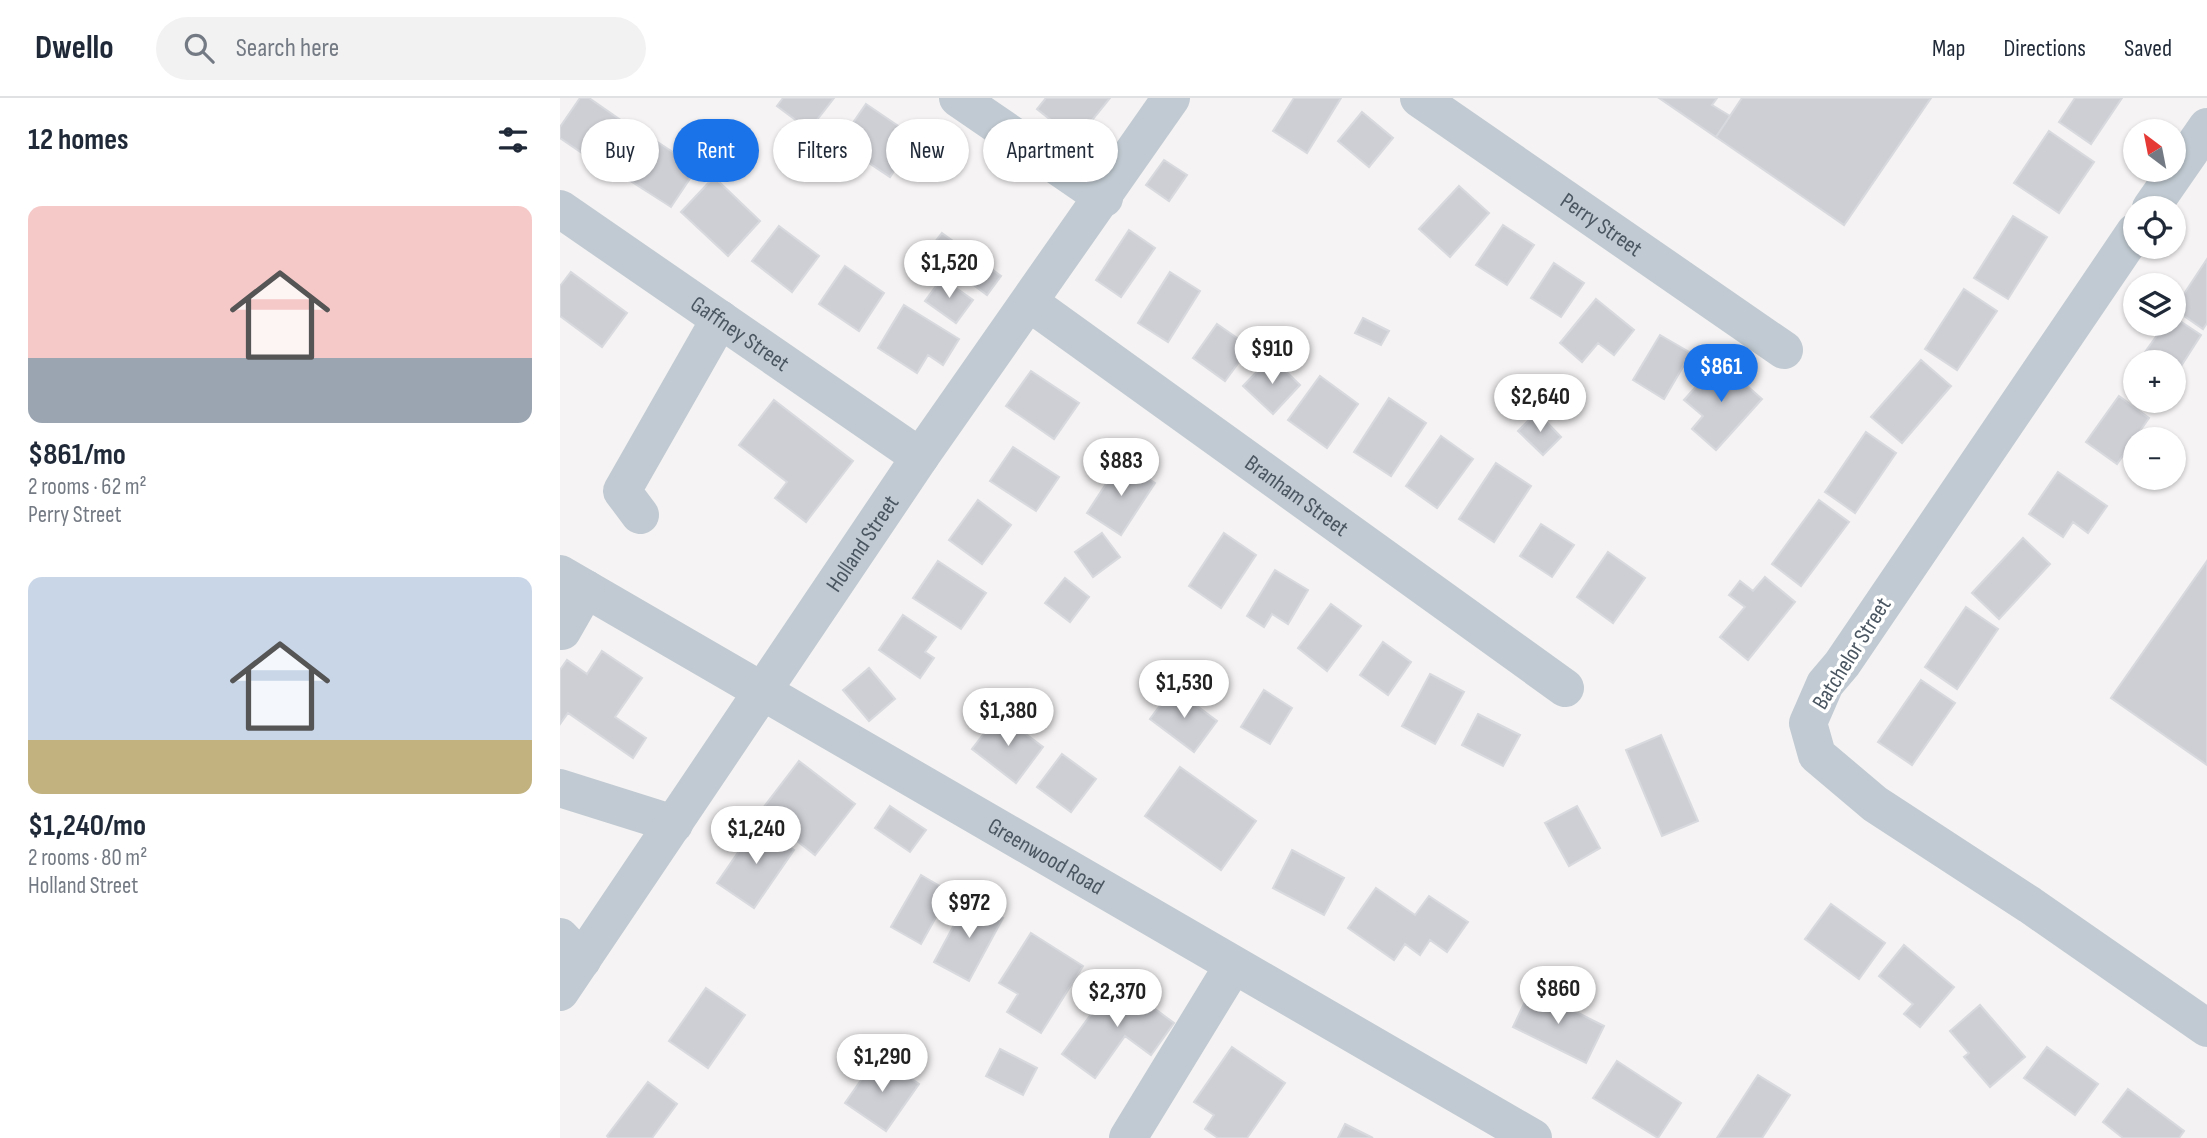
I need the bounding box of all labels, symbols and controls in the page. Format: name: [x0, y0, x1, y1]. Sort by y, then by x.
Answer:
search box: [156, 17, 646, 80]
text: Dwello: [35, 28, 114, 68]
icon: search: [180, 29, 218, 67]
text: Search here: [236, 33, 339, 64]
text: Map: [1932, 34, 1965, 63]
text: Directions: [2003, 34, 2086, 63]
text: Saved: [2124, 34, 2172, 63]
chip: Buy: [581, 119, 659, 182]
chip: Rent: [673, 119, 759, 182]
chip: Filters: [773, 119, 872, 182]
chip: New: [886, 119, 969, 182]
chip: Apartment: [983, 119, 1118, 182]
north arrow: [2123, 119, 2186, 182]
map controls: [2123, 119, 2186, 490]
icon: filters: [494, 121, 532, 159]
text: 12 homes: [28, 122, 129, 158]
street label: Perry Street: [1555, 187, 1648, 263]
button: locate: [2123, 196, 2186, 259]
pin: $1,520: [892, 240, 1006, 300]
text: $1,520: [920, 249, 978, 277]
icon: home: [217, 252, 343, 378]
button: layers: [2123, 273, 2186, 336]
street label: Gaffney Street: [685, 290, 794, 378]
pin: $910: [1231, 327, 1313, 386]
text: $910: [1251, 335, 1293, 363]
pin: $861: [1680, 344, 1762, 404]
button: +: [2123, 350, 2186, 413]
text: $861: [1700, 353, 1742, 381]
pin: $2,640: [1483, 374, 1597, 434]
text: $2,640: [1510, 383, 1570, 411]
button: −: [2123, 427, 2186, 490]
text: $861/mo: [28, 437, 126, 473]
pin: $883: [1080, 438, 1162, 498]
text: $883: [1099, 447, 1143, 475]
street label: Branham Street: [1239, 449, 1354, 543]
text: 2 rooms · 62 m²: [28, 473, 147, 501]
street label: Holland Street: [820, 490, 905, 597]
text: Perry Street: [28, 501, 121, 529]
street label: Batchelor Street: [1806, 592, 1897, 715]
icon: home: [217, 623, 343, 749]
pin: $1,530: [1127, 660, 1241, 720]
text: $1,530: [1155, 669, 1213, 697]
pin: $1,380: [951, 688, 1065, 748]
text: $1,380: [979, 697, 1037, 725]
pin: $1,240: [699, 806, 813, 866]
text: $1,240/mo: [28, 808, 146, 844]
street label: Greenwood Road: [983, 812, 1109, 901]
text: $1,240: [727, 815, 785, 843]
text: 2 rooms · 80 m²: [28, 844, 147, 872]
text: Holland Street: [28, 872, 138, 900]
pin: $972: [928, 880, 1010, 940]
text: $972: [948, 889, 990, 917]
pin: $860: [1517, 967, 1599, 1026]
pin: $2,370: [1060, 970, 1174, 1029]
text: $860: [1536, 975, 1580, 1003]
text: $2,370: [1088, 978, 1146, 1006]
pin: $1,290: [825, 1034, 939, 1094]
text: $1,290: [853, 1043, 911, 1071]

